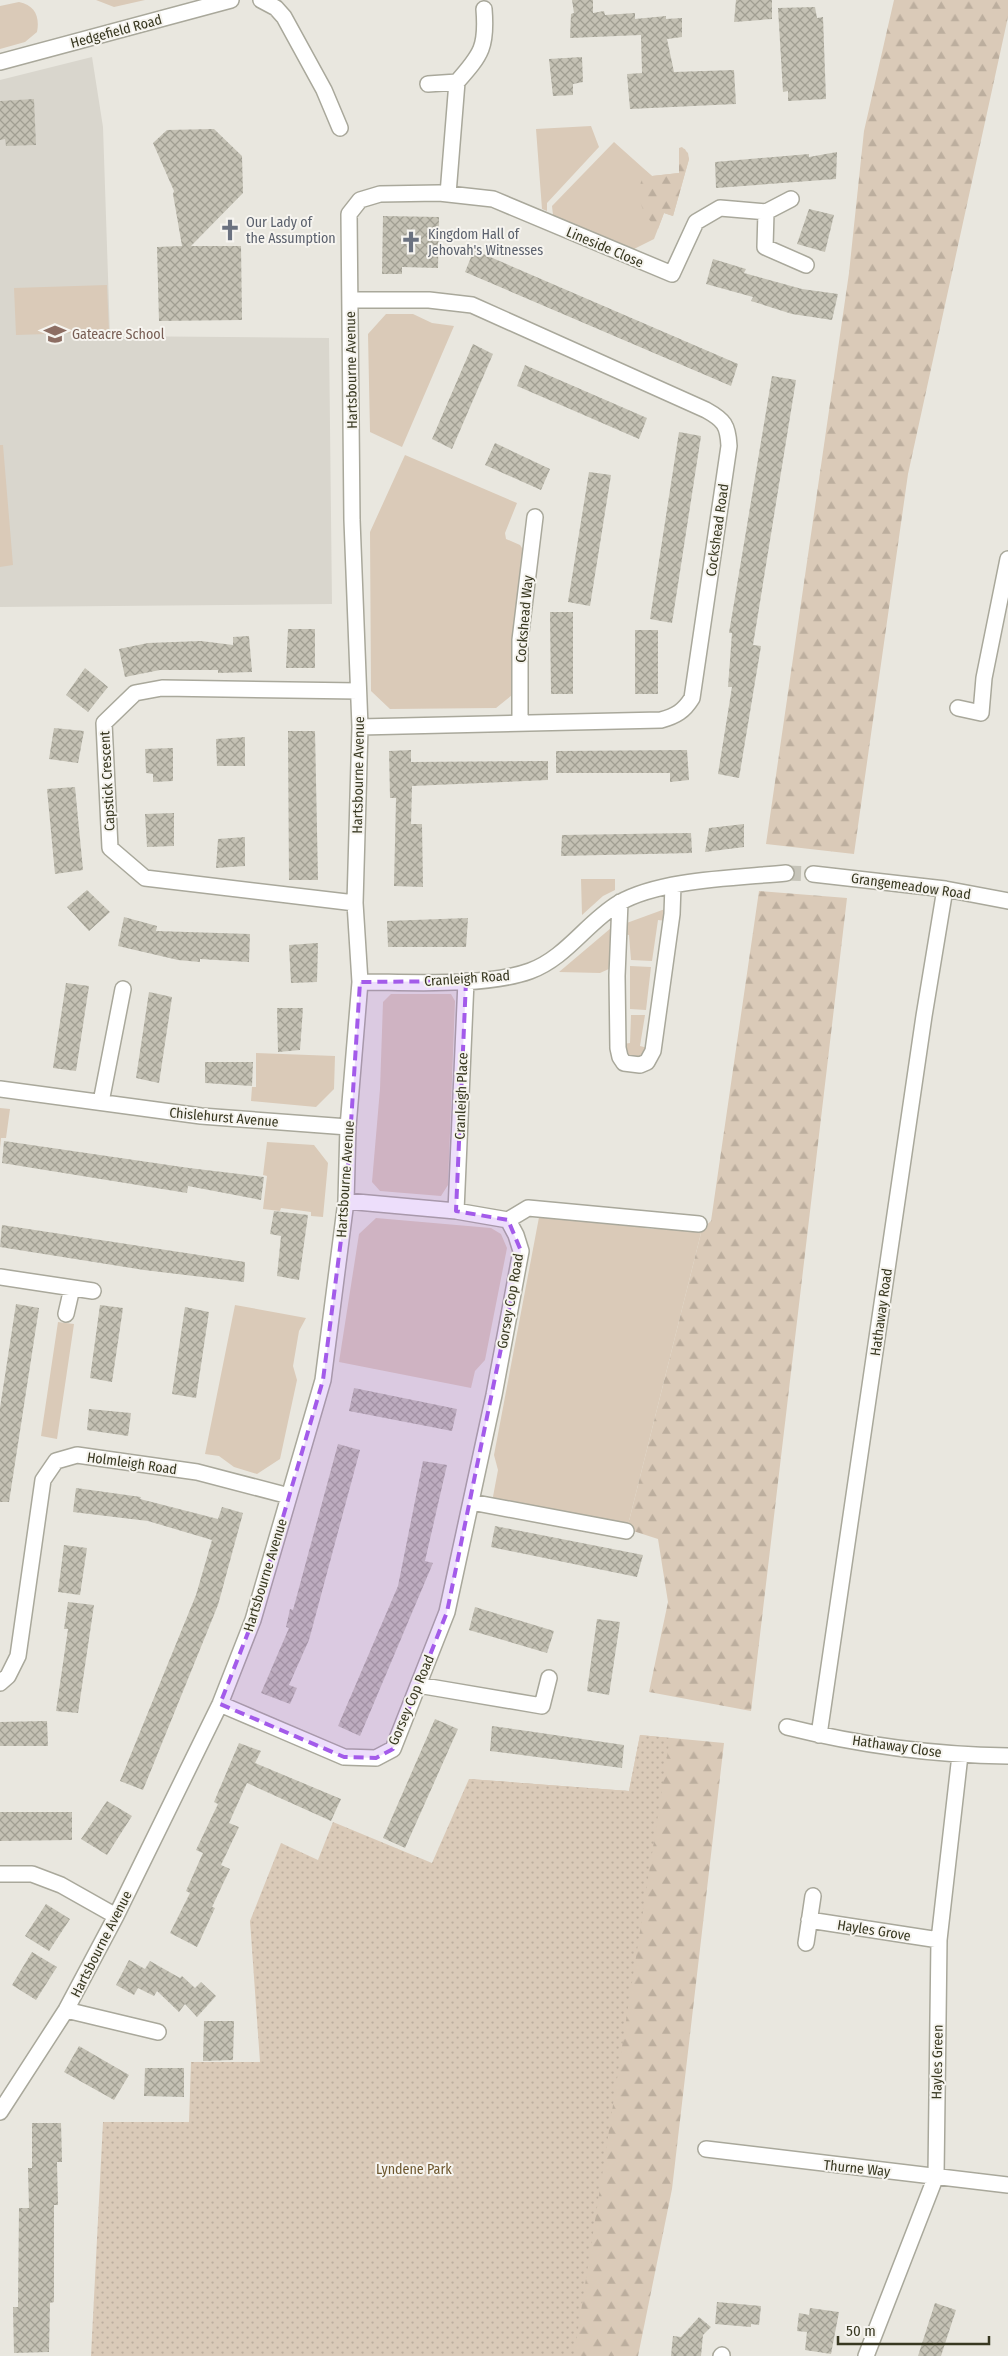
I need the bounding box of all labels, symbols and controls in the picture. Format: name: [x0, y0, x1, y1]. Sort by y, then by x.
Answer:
street label: Hedgefield Road: [69, 11, 164, 52]
place label: Our Lady of the Assumption: [246, 214, 336, 247]
church icon: Our Lady of the Assumption: [217, 217, 243, 243]
street label: Lineside Close: [564, 224, 646, 271]
place label: Kingdom Hall of Jehovah's Witnesses: [428, 226, 543, 259]
church icon: Kingdom Hall of Jehovah's Witnesses: [398, 229, 424, 255]
street label: Hartsbourne Avenue: [342, 311, 361, 429]
school or university icon: Gateacre School: [42, 321, 68, 347]
place label: Gateacre School: [72, 326, 165, 343]
street label: Cockshead Road: [703, 483, 732, 578]
street label: Cockshead Way: [512, 574, 537, 663]
street label: Hartsbourne Avenue: [349, 716, 368, 834]
street label: Capstick Crescent: [96, 730, 119, 831]
street label: Grangemeadow Road: [850, 870, 972, 903]
street label: Cranleigh Road: [424, 967, 510, 990]
street label: Cranleigh Place: [451, 1052, 472, 1140]
street label: Chislehurst Avenue: [169, 1104, 279, 1131]
street label: Hartsbourne Avenue: [333, 1120, 358, 1238]
street label: Gorsey Cop Road: [494, 1252, 527, 1350]
street label: Hathaway Road: [867, 1267, 896, 1357]
street label: Holmleigh Road: [86, 1449, 178, 1478]
street label: Hartsbourne Avenue: [240, 1516, 291, 1634]
street label: Gorsey Cop Road: [385, 1653, 438, 1748]
street label: Hathaway Close: [851, 1732, 943, 1761]
street label: Hartsbourne Avenue: [67, 1888, 136, 2000]
street label: Hayles Grove: [836, 1916, 912, 1945]
street label: Hayles Green: [928, 2024, 947, 2100]
street label: Thurne Way: [823, 2157, 892, 2181]
park label: Lyndene Park: [376, 2161, 452, 2178]
scale bar: [838, 2314, 989, 2346]
text: 50 m: [846, 2322, 876, 2340]

